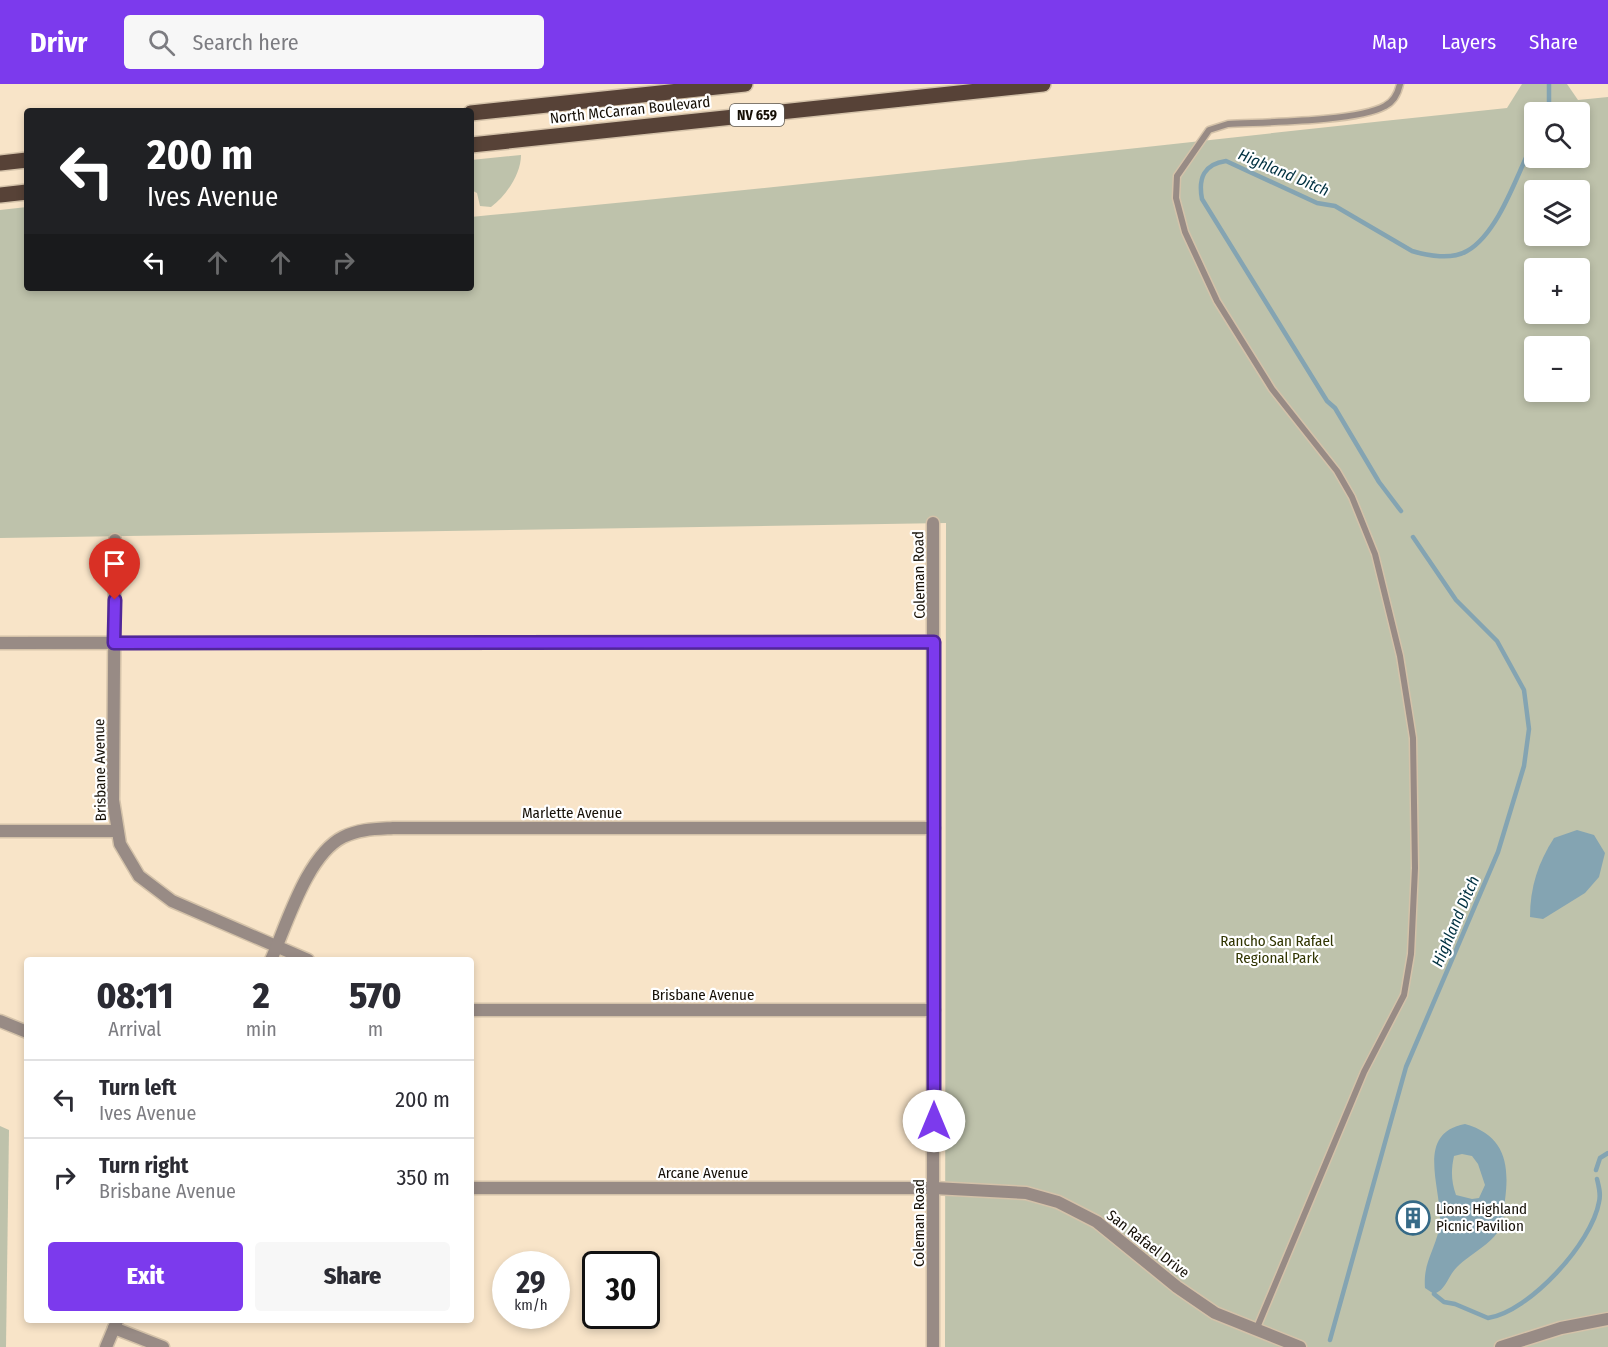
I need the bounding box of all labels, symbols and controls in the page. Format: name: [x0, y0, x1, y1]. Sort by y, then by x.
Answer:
search box: [124, 15, 544, 69]
text: Drivr: [30, 26, 88, 59]
icon: search: [145, 26, 178, 59]
text: Search here: [193, 29, 299, 56]
text: Map: [1372, 29, 1408, 55]
text: Layers: [1441, 29, 1496, 55]
text: Share: [1529, 29, 1578, 55]
street label: North McCarran Boulevard: [549, 93, 711, 127]
map controls: [1524, 102, 1590, 402]
button: search: [1524, 102, 1590, 168]
road number: NV 659: [730, 104, 784, 126]
text: 200 m: [147, 130, 253, 180]
icon: left: [48, 132, 126, 210]
water label: Highland Ditch: [1235, 145, 1332, 200]
button: layers: [1524, 180, 1590, 246]
text: Ives Avenue: [147, 181, 278, 213]
icon: left: [138, 246, 171, 279]
icon: ahead: [201, 246, 234, 279]
icon: ahead: [264, 246, 297, 279]
icon: right: [327, 246, 360, 279]
button: +: [1524, 258, 1590, 324]
button: −: [1524, 336, 1590, 402]
street label: Coleman Road: [909, 531, 929, 619]
pin: [89, 538, 140, 600]
icon: arrive: [98, 547, 131, 580]
street label: Brisbane Avenue: [90, 718, 110, 822]
street label: Marlette Avenue: [522, 804, 622, 822]
water label: Highland Ditch: [1428, 873, 1483, 970]
park label: Rancho San Rafael Regional Park: [1220, 932, 1334, 967]
text: 08:11: [96, 974, 173, 1018]
text: 2: [253, 974, 270, 1018]
text: 570: [349, 974, 402, 1018]
street label: Brisbane Avenue: [652, 986, 754, 1004]
text: Arrival: [108, 1017, 161, 1041]
text: min: [246, 1017, 277, 1041]
text: m: [368, 1017, 383, 1041]
text: Turn left: [99, 1074, 177, 1101]
icon: left: [48, 1083, 81, 1116]
text: 200 m: [395, 1086, 450, 1113]
position arrow: [902, 1089, 966, 1153]
text: Ives Avenue: [99, 1101, 196, 1125]
text: Turn right: [99, 1152, 188, 1179]
icon: right: [48, 1161, 81, 1194]
text: 350 m: [396, 1164, 450, 1191]
street label: Arcane Avenue: [658, 1164, 748, 1182]
text: Brisbane Avenue: [99, 1179, 236, 1203]
street label: Coleman Road: [910, 1179, 928, 1267]
building icon: Lions Highland Picnic Pavilion: [1395, 1200, 1431, 1236]
place label: Lions Highland Picnic Pavilion: [1436, 1200, 1527, 1235]
street label: San Rafael Drive: [1103, 1206, 1193, 1282]
button: Exit: [48, 1242, 243, 1311]
button: Share: [255, 1242, 450, 1311]
speed limit sign: 30: [582, 1251, 660, 1329]
text: 29: [516, 1265, 546, 1301]
text: km/h: [514, 1296, 548, 1314]

